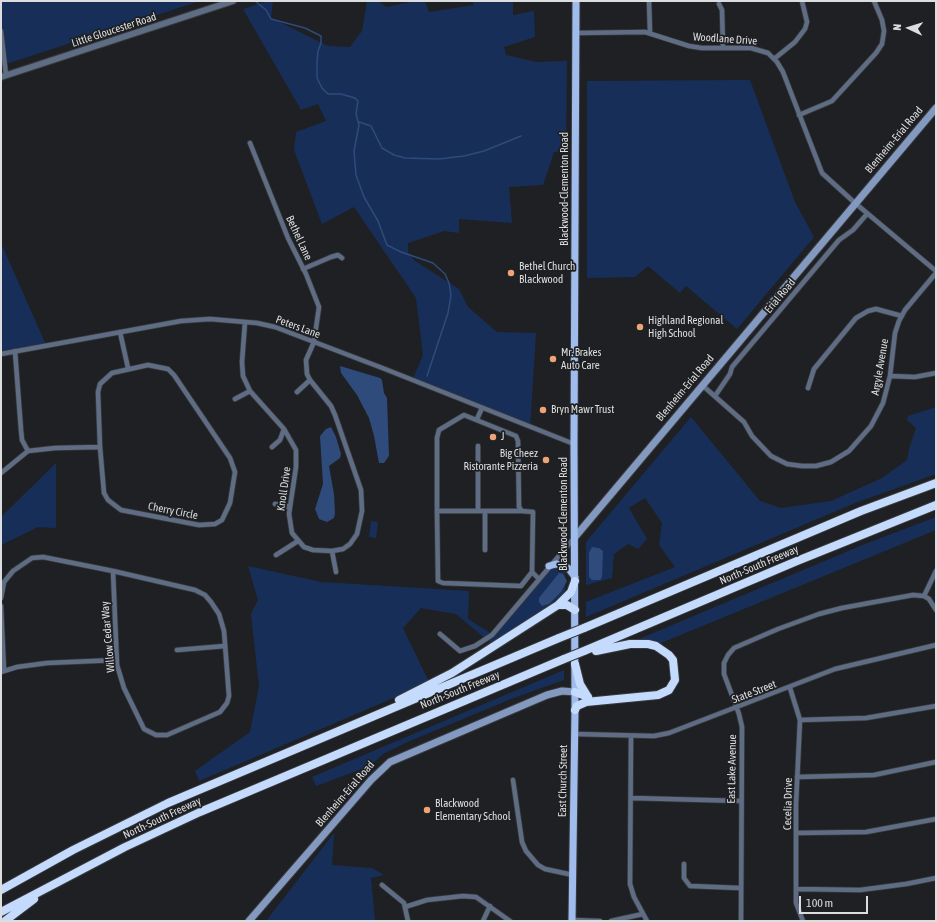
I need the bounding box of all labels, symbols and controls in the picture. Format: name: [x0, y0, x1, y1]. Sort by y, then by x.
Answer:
north arrow: [889, 8, 929, 48]
street label: Little Gloucester Road: [70, 10, 158, 50]
text: N: [891, 24, 903, 31]
street label: Woodlane Drive: [692, 30, 758, 48]
street label: Blenheim-Erial Road: [862, 104, 926, 176]
street label: Blackwood-Clementon Road: [558, 132, 572, 246]
street label: Bethel Lane: [283, 214, 315, 262]
place label: Bethel Church Blackwood: [519, 260, 575, 286]
marker: Bethel Church Blackwood: [506, 268, 516, 278]
street label: Erial Road: [762, 276, 798, 316]
street label: Peters Lane: [274, 313, 322, 341]
place label: Highland Regional High School: [648, 314, 723, 340]
marker: Highland Regional High School: [635, 322, 645, 332]
street label: Argyle Avenue: [869, 338, 891, 396]
place label: Mr. Brakes Auto Care: [561, 346, 601, 372]
street label: Blenheim-Erial Road: [653, 352, 717, 424]
marker: Mr. Brakes Auto Care: [548, 354, 558, 364]
place label: Bryn Mawr Trust: [551, 403, 614, 417]
marker: Bryn Mawr Trust: [538, 405, 548, 415]
place label: J: [501, 430, 505, 444]
marker: J: [488, 432, 498, 442]
place label: Big Cheez Ristorante Pizzeria: [463, 447, 538, 473]
marker: Big Cheez Ristorante Pizzeria: [541, 455, 551, 465]
street label: Blackwood-Clementon Road: [557, 457, 571, 571]
street label: Knoll Drive: [274, 466, 294, 512]
street label: Cherry Circle: [147, 500, 199, 522]
street label: North-South Freeway: [718, 542, 800, 588]
street label: Willow Cedar Way: [98, 601, 118, 673]
street label: North-South Freeway: [418, 668, 502, 712]
street label: State Street: [730, 677, 778, 707]
street label: East Lake Avenue: [725, 734, 739, 804]
street label: East Church Street: [556, 745, 570, 817]
street label: Blenheim-Erial Road: [313, 758, 377, 830]
street label: Cecelia Drive: [781, 778, 795, 830]
street label: North-South Freeway: [121, 794, 203, 842]
place label: Blackwood Elementary School: [435, 797, 511, 823]
marker: Blackwood Elementary School: [422, 805, 432, 815]
scale bar: [801, 888, 870, 914]
text: 100 m: [806, 896, 833, 910]

